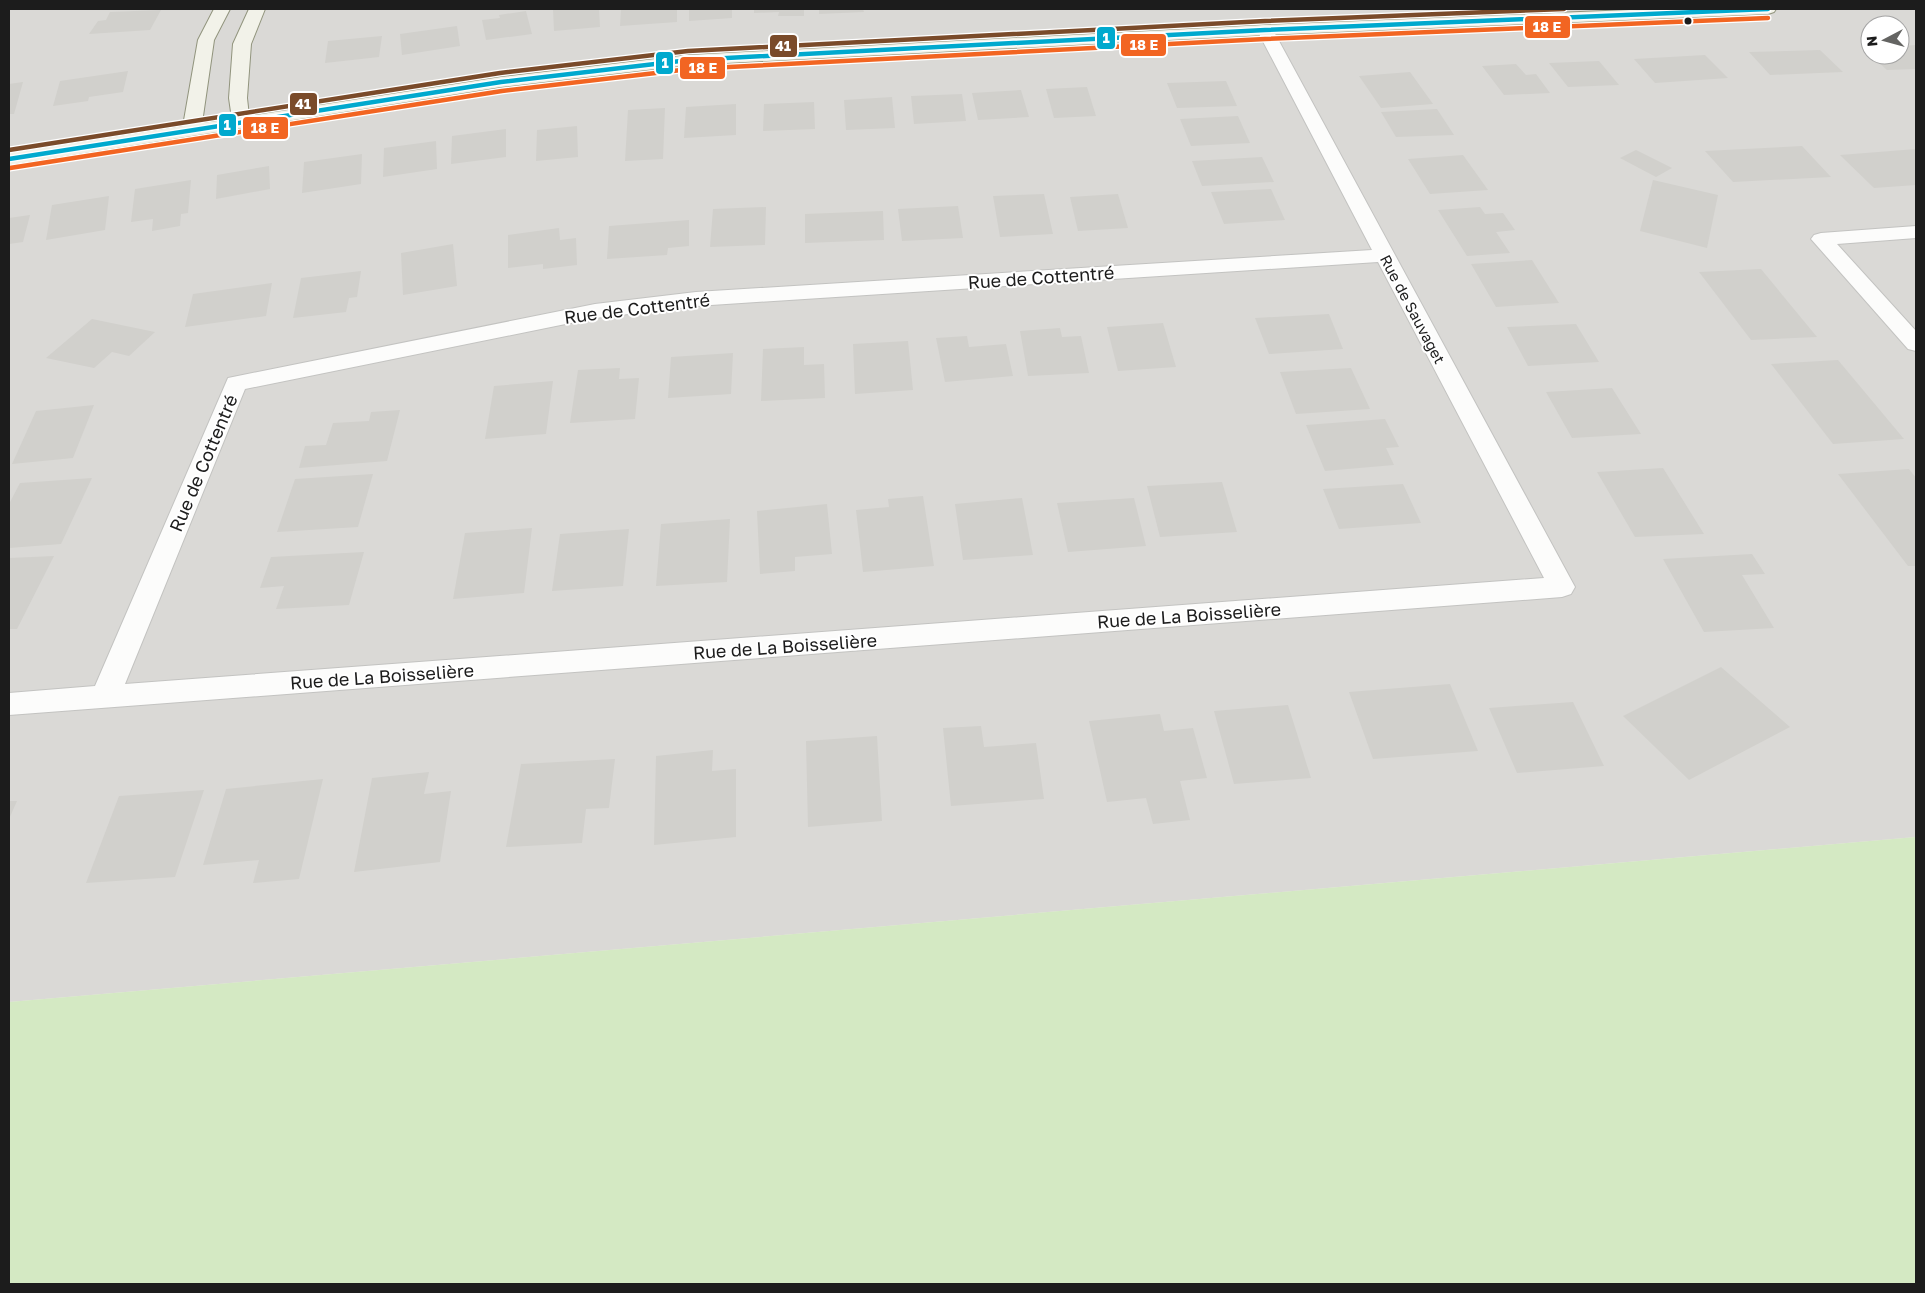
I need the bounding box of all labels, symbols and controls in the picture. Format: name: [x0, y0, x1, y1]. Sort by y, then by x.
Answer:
line badge: 18 E: [1524, 15, 1571, 39]
north arrow: [1860, 15, 1910, 65]
unlabelled marker: [1683, 16, 1693, 26]
text: 18 E: [1533, 18, 1561, 35]
line badge: 1: [1096, 26, 1116, 50]
text: 1: [1102, 29, 1110, 46]
line badge: 18 E: [1120, 33, 1167, 57]
line badge: 41: [769, 34, 798, 58]
text: N: [1863, 35, 1881, 48]
text: 18 E: [1130, 36, 1158, 53]
text: 41: [775, 37, 791, 54]
line badge: 1: [655, 51, 674, 75]
text: 1: [661, 54, 669, 71]
line badge: 18 E: [679, 56, 726, 80]
text: 18 E: [689, 59, 717, 76]
line badge: 41: [289, 92, 318, 116]
text: 41: [295, 95, 311, 112]
line badge: 1: [218, 113, 237, 137]
text: 1: [223, 116, 231, 133]
line badge: 18 E: [242, 116, 289, 140]
text: 18 E: [251, 119, 279, 136]
street label: Rue de Sauvaget: [1377, 252, 1449, 366]
street label: Rue de Cottentré: [967, 261, 1115, 293]
street label: Rue de Cottentré: [563, 288, 711, 328]
street label: Rue de Cottentré: [164, 391, 242, 535]
street label: Rue de La Boisselière: [1096, 598, 1282, 632]
street label: Rue de La Boisselière: [692, 629, 878, 663]
street label: Rue de La Boisselière: [289, 659, 475, 693]

